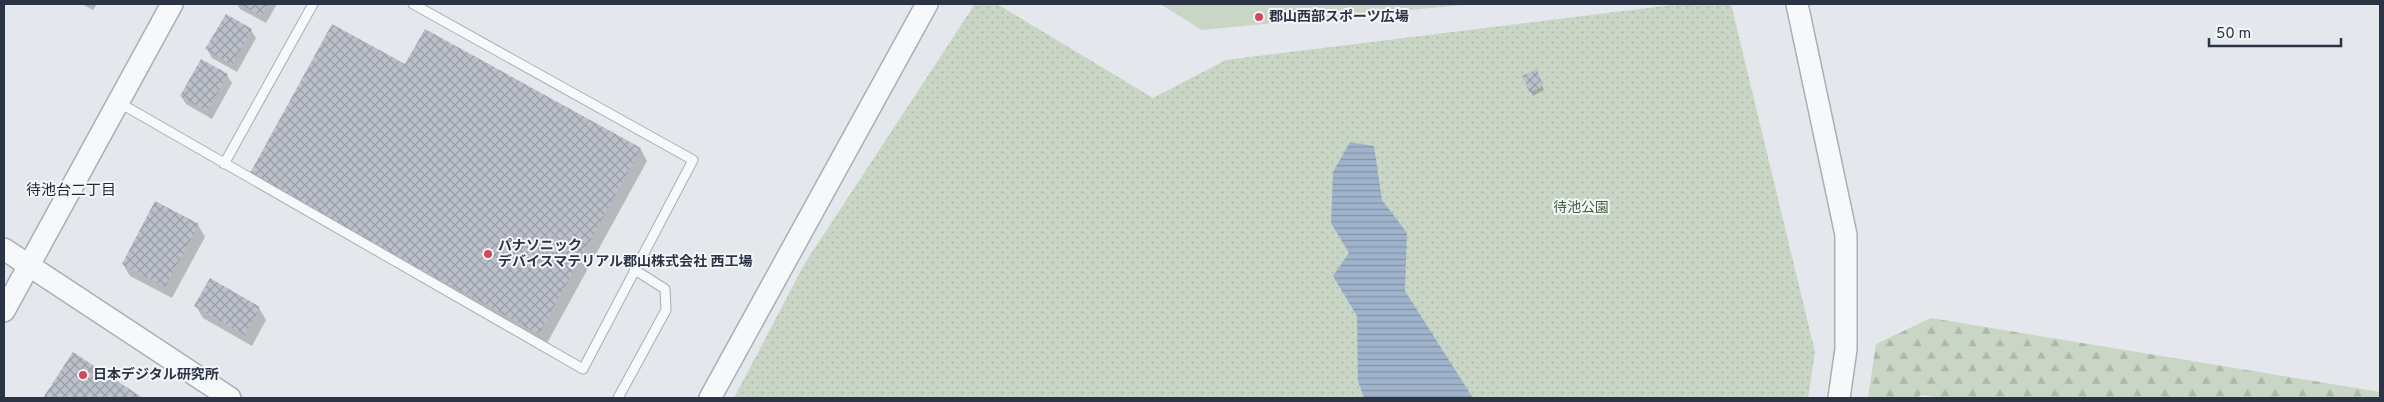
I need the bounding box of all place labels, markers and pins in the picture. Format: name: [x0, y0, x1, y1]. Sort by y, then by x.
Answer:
place label: 郡山西部スポーツ広場: [1269, 9, 1409, 26]
marker: 郡山西部スポーツ広場: [1253, 11, 1265, 23]
place label: パナソニック デバイスマテリアル郡山株式会社 西工場: [498, 238, 753, 271]
marker: パナソニック デバイスマテリアル郡山株式会社 西工場: [482, 248, 494, 260]
place label: 日本デジタル研究所: [93, 366, 219, 384]
marker: 日本デジタル研究所: [77, 369, 89, 381]

